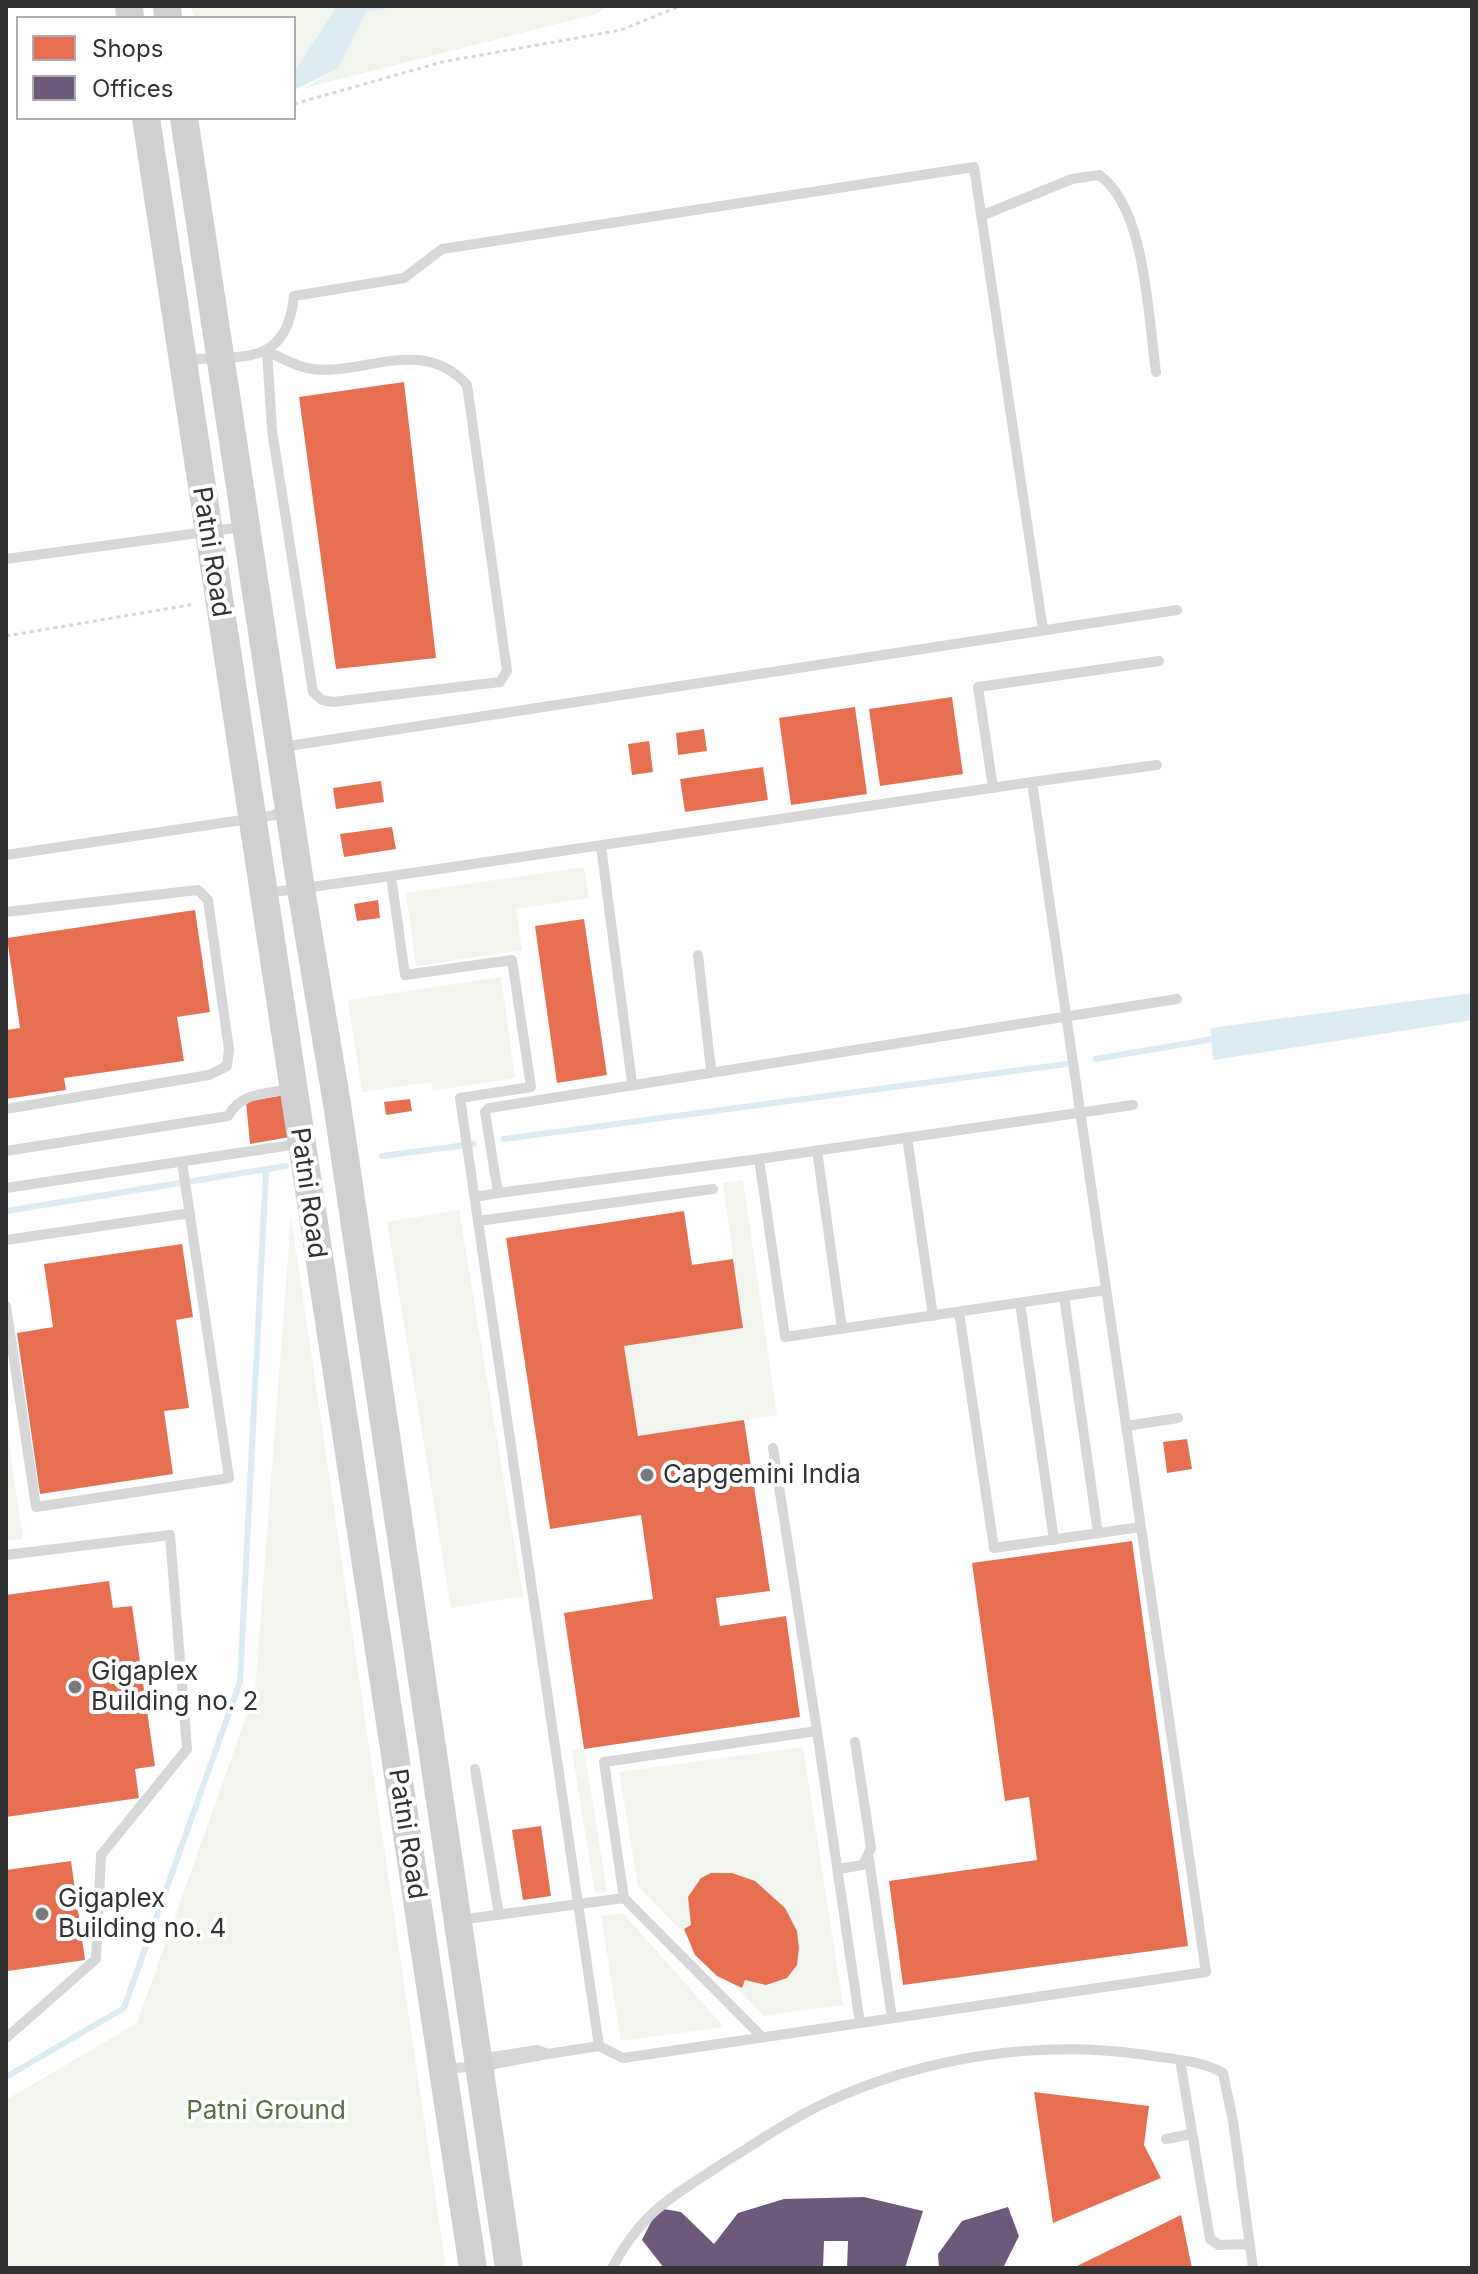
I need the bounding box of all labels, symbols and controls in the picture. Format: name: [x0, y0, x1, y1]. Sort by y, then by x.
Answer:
legend: [16, 16, 296, 120]
text: Shops: [92, 34, 163, 63]
text: Offices: [92, 74, 173, 103]
street label: Patni Road: [185, 485, 237, 619]
street label: Patni Road: [283, 1126, 333, 1260]
place label: Capgemini India: [663, 1459, 861, 1491]
marker: Capgemini India: [638, 1466, 656, 1484]
place label: Gigaplex Building no. 2: [91, 1656, 258, 1718]
marker: Gigaplex Building no. 2: [66, 1678, 84, 1696]
street label: Patni Road: [381, 1767, 433, 1901]
place label: Gigaplex Building no. 4: [58, 1883, 226, 1944]
marker: Gigaplex Building no. 4: [33, 1905, 51, 1923]
park label: Patni Ground: [186, 2095, 346, 2127]

